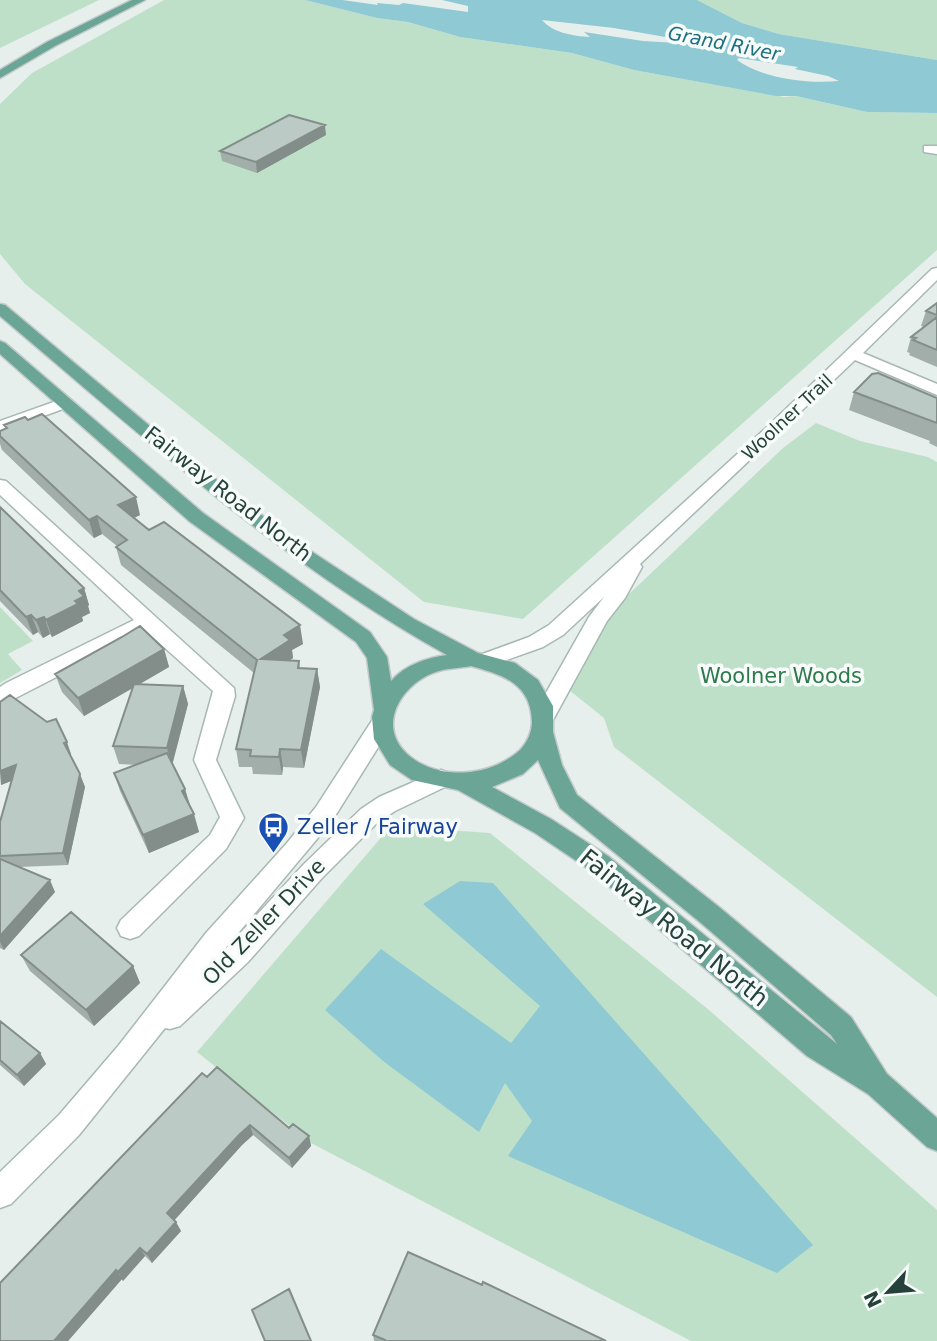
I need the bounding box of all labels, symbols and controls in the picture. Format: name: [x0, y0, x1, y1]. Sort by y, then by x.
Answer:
water label: Grand River: [666, 21, 783, 65]
street label: Woolner Trail: [737, 370, 837, 464]
street label: Fairway Road North: [140, 422, 316, 566]
park label: Woolner Woods: [700, 664, 862, 688]
bus stop icon: Zeller / Fairway: [257, 810, 291, 854]
place label: Zeller / Fairway: [297, 815, 458, 839]
street label: Fairway Road North: [574, 843, 774, 1013]
street label: Old Zeller Drive: [198, 854, 330, 990]
north arrow: [853, 1257, 923, 1327]
text: N: [859, 1287, 886, 1311]

